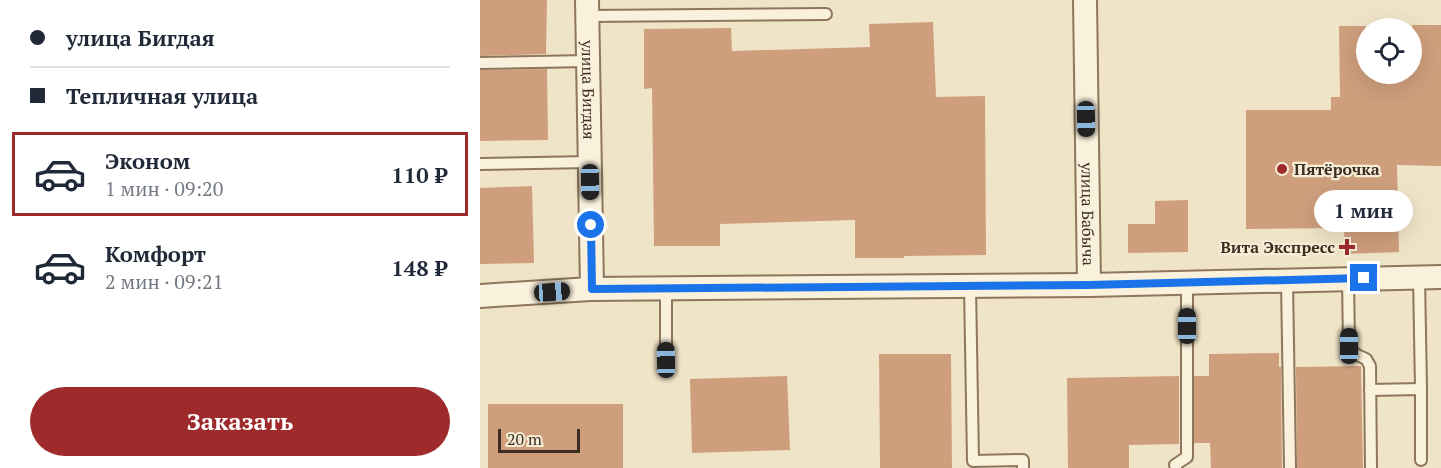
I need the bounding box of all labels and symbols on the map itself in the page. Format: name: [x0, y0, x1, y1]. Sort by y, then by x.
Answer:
street label: улица Бигдая: [577, 39, 600, 140]
car: [1077, 101, 1095, 137]
place label: Пятёрочка: [1294, 158, 1380, 180]
street label: улица Бабыча: [1076, 161, 1100, 266]
marker: Пятёрочка: [1275, 162, 1289, 176]
car: [581, 164, 599, 200]
callout: 1 мин: [1314, 191, 1414, 233]
route start: [577, 211, 604, 238]
place label: Вита Экспресс: [1220, 236, 1335, 258]
marker: Вита Экспресс: [1340, 240, 1354, 254]
route end: [1350, 264, 1377, 291]
car: [533, 282, 571, 302]
car: [1178, 308, 1196, 344]
car: [1340, 328, 1358, 364]
car: [657, 342, 675, 378]
scale bar: [498, 426, 580, 454]

